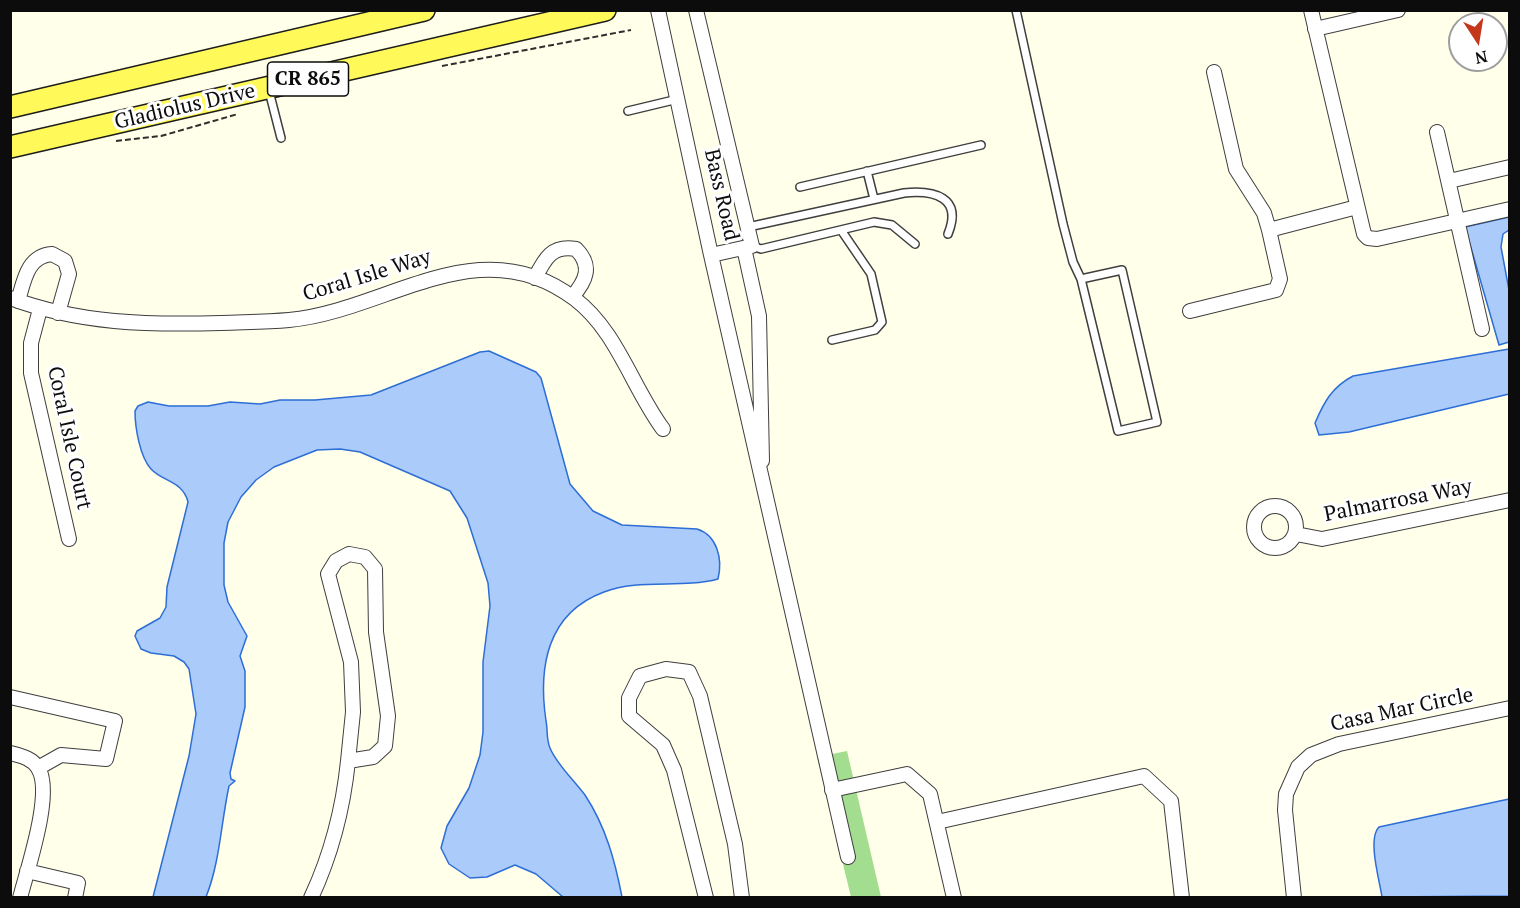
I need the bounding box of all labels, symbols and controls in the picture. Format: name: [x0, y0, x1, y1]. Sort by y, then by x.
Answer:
north arrow: [1448, 12, 1508, 72]
text: N: [1473, 46, 1490, 70]
road number: CR 865: [268, 62, 348, 96]
street label: Gladiolus Drive: [112, 79, 258, 135]
street label: Bass Road: [698, 147, 744, 243]
street label: Coral Isle Way: [300, 245, 434, 307]
street label: Coral Isle Court: [42, 364, 96, 512]
street label: Palmarrosa Way: [1322, 474, 1474, 528]
street label: Casa Mar Circle: [1328, 683, 1476, 737]

